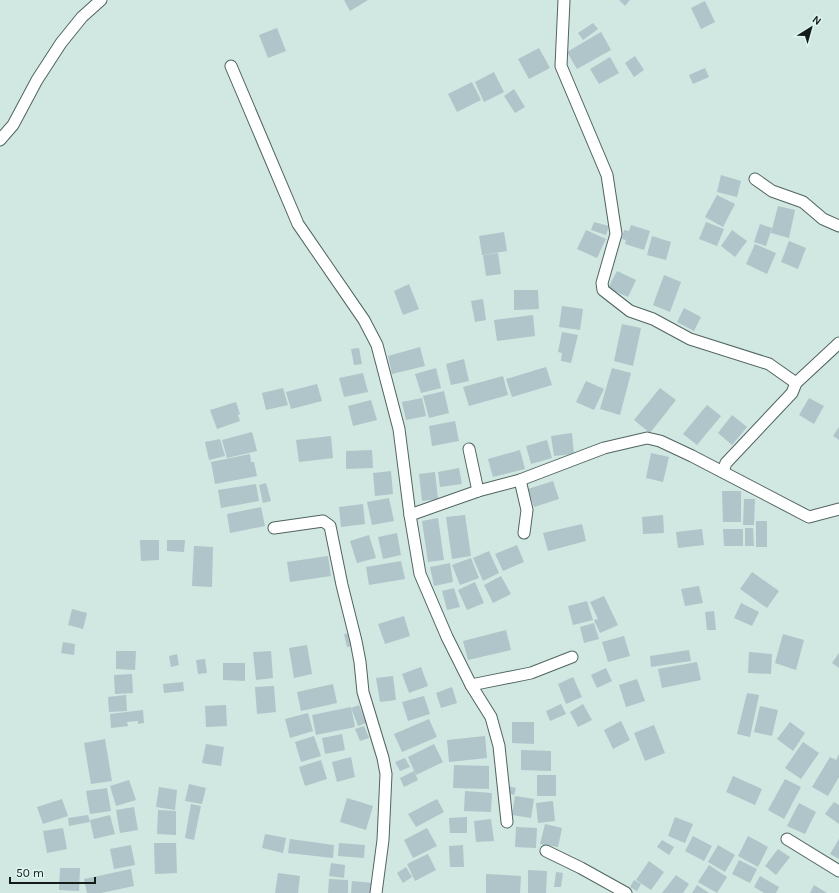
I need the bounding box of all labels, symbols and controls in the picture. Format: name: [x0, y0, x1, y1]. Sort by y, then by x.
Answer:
north arrow: [791, 8, 831, 48]
text: N: [810, 13, 824, 28]
scale bar: [10, 859, 95, 885]
text: 50 m: [16, 866, 44, 880]

